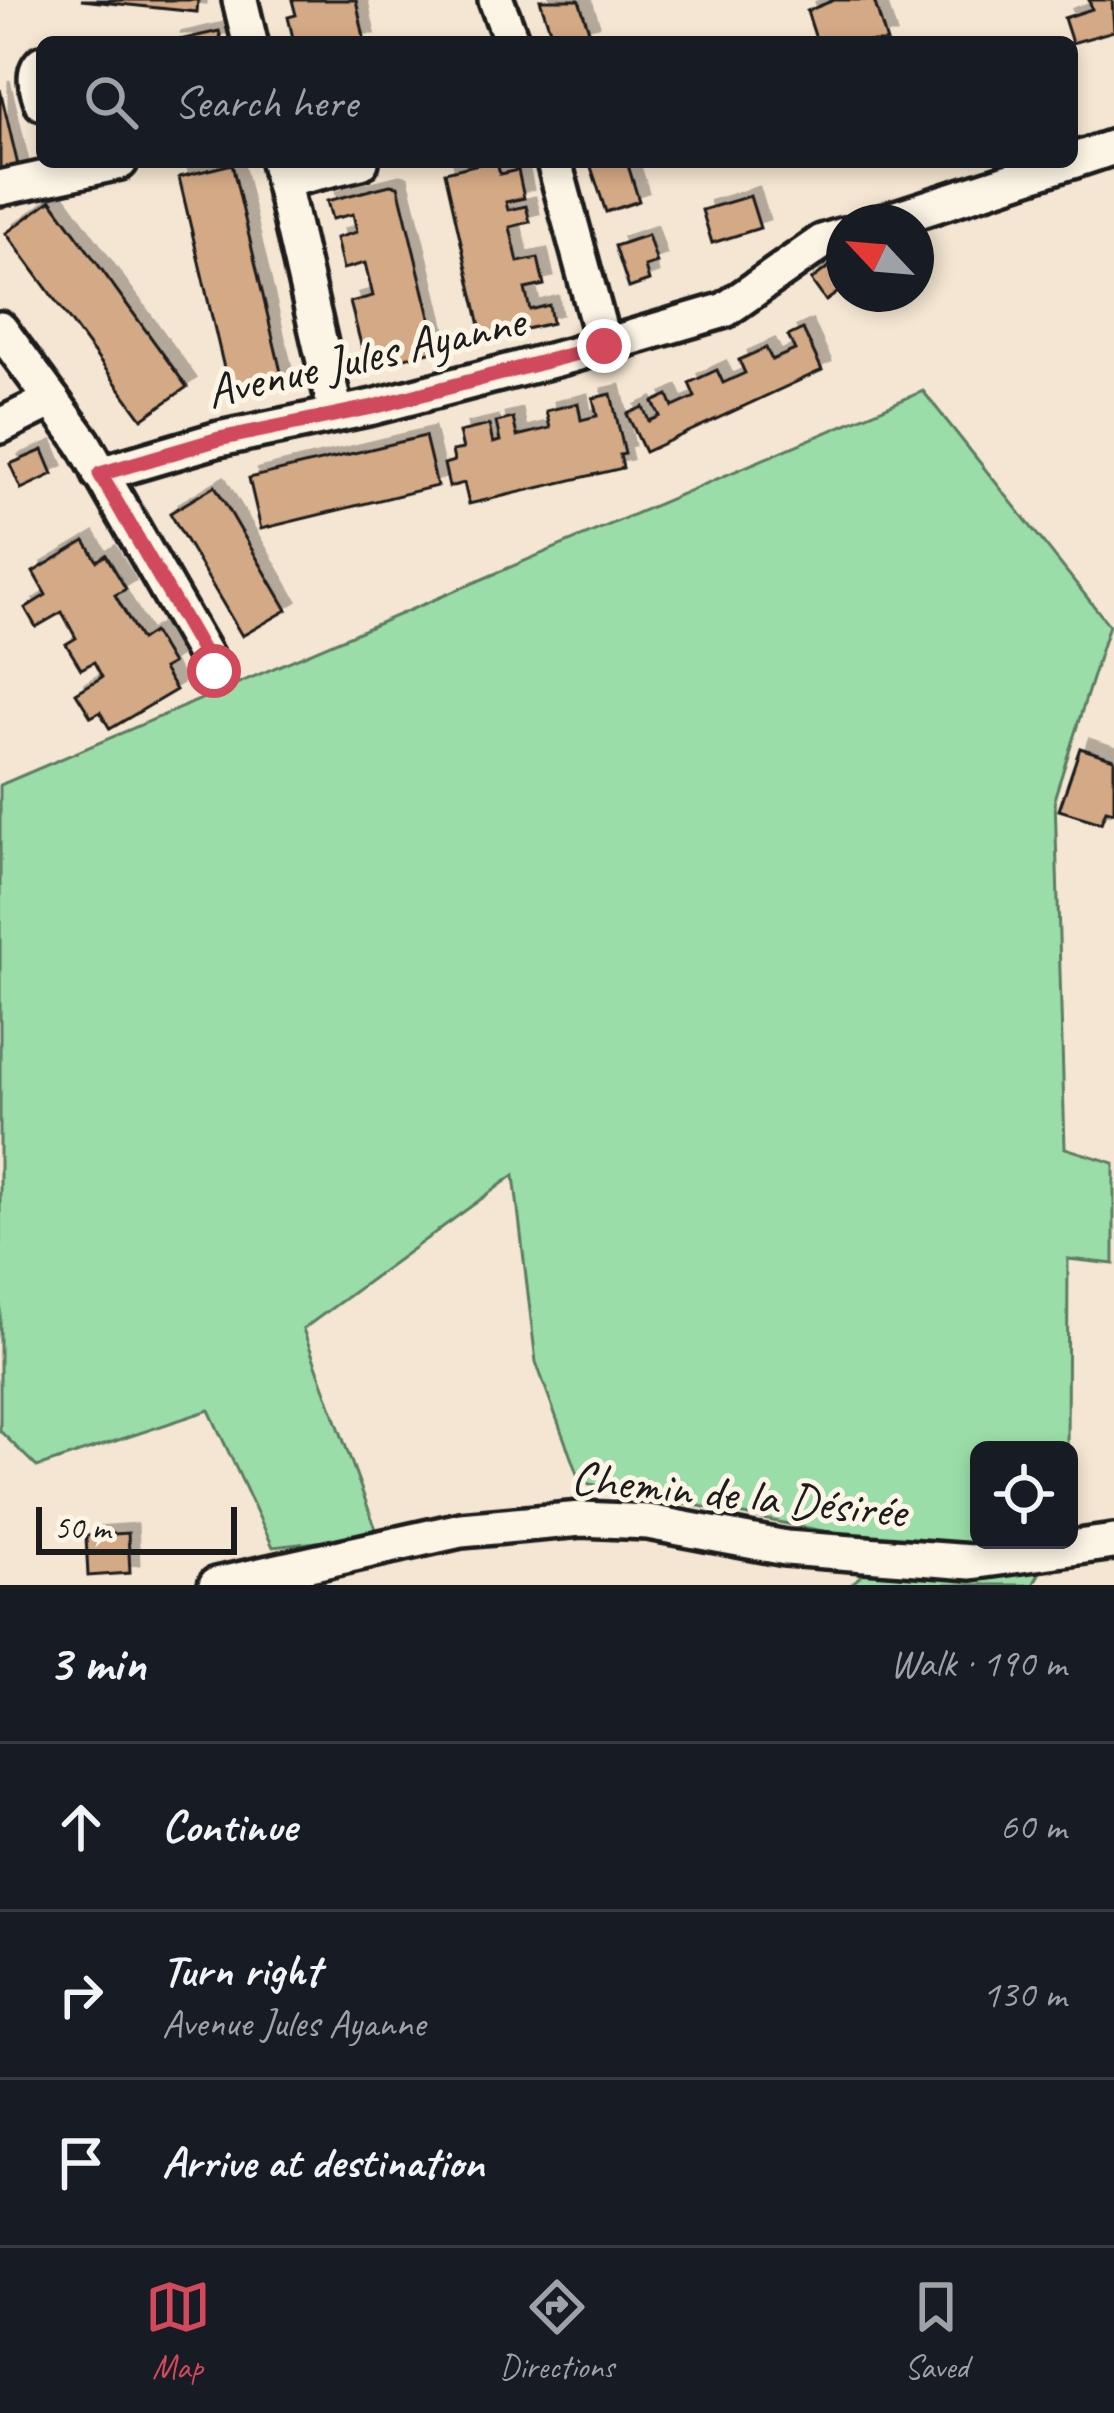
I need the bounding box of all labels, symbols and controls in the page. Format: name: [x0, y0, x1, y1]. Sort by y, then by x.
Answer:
search box: [36, 36, 1078, 168]
icon: search: [78, 69, 144, 135]
text: Search here: [174, 74, 357, 131]
north arrow: [826, 204, 934, 312]
street label: Avenue Jules Ayanne: [201, 290, 533, 422]
route end: [577, 319, 631, 373]
route start: [187, 644, 241, 698]
map controls: [970, 1441, 1078, 1549]
button: locate: [970, 1441, 1078, 1549]
street label: Chemin de la Désirée: [569, 1447, 913, 1542]
scale bar: [36, 1501, 237, 1554]
text: 50 m: [54, 1507, 110, 1549]
text: 3 min: [48, 1631, 146, 1695]
text: Walk · 190 m: [890, 1639, 1066, 1688]
icon: ahead: [48, 1794, 114, 1860]
text: Continue: [162, 1798, 296, 1855]
text: 60 m: [1000, 1802, 1066, 1851]
text: Turn right: [162, 1942, 320, 1999]
icon: right: [48, 1962, 114, 2028]
text: 130 m: [982, 1970, 1066, 2019]
text: Avenue Jules Ayanne: [162, 1999, 425, 2048]
icon: arrive: [48, 2130, 114, 2196]
text: Arrive at destination: [162, 2134, 484, 2191]
tab: Map: [145, 2274, 211, 2388]
tab: Directions: [500, 2274, 614, 2388]
tab: Saved: [903, 2274, 969, 2388]

